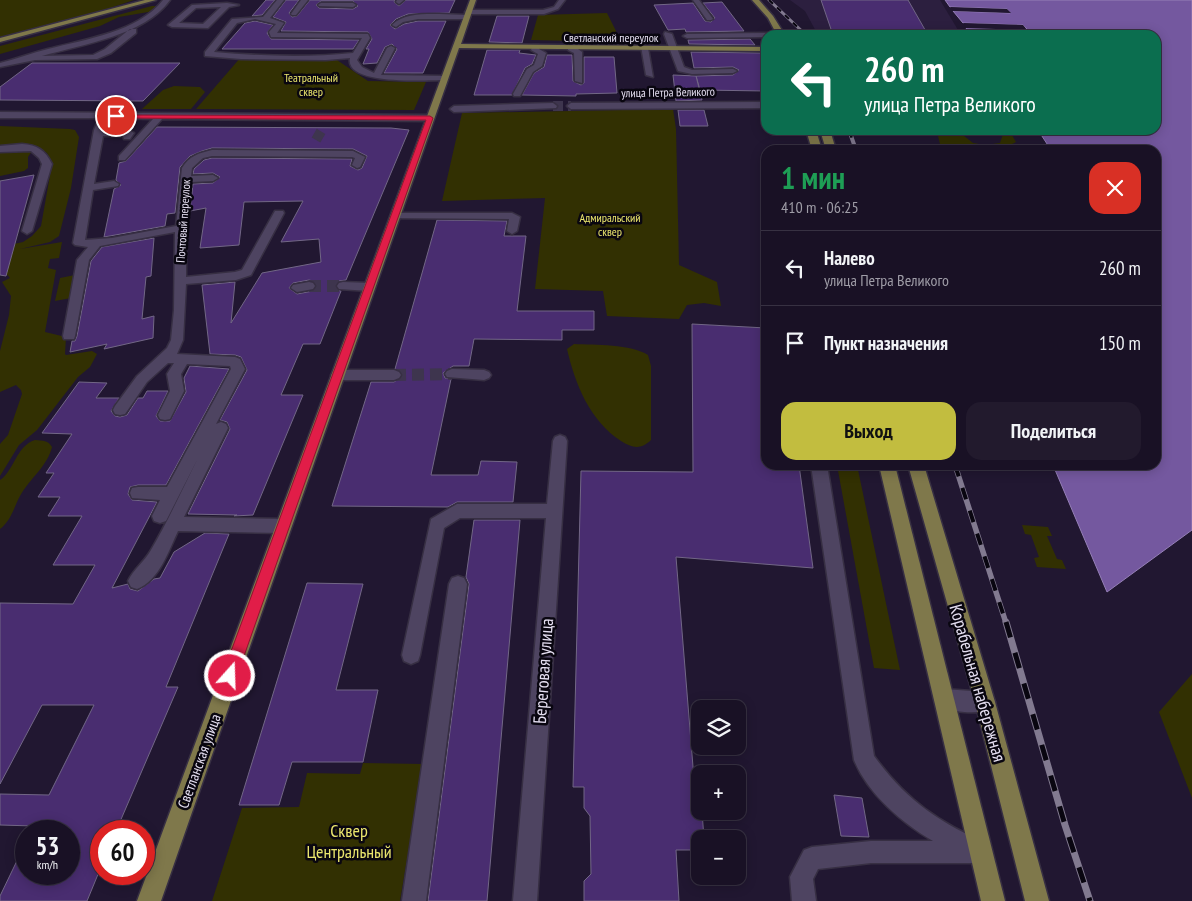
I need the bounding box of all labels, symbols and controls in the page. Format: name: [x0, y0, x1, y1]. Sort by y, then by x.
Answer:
street label: Светланский переулок: [564, 30, 659, 45]
text: 260 m: [864, 46, 945, 92]
icon: left: [781, 50, 846, 115]
park label: Театральный сквер: [284, 70, 338, 99]
street label: улица Петра Великого: [621, 84, 715, 100]
text: улица Петра Великого: [864, 90, 1036, 118]
pin: [95, 95, 137, 137]
icon: arrive: [102, 102, 130, 130]
text: 1 мин: [781, 158, 845, 197]
button: close: [1089, 162, 1141, 214]
street label: Почтовый переулок: [173, 179, 193, 263]
text: 410 m · 06:25: [781, 197, 859, 217]
park label: Адмиральский сквер: [579, 210, 641, 239]
text: Налево: [824, 246, 875, 270]
icon: left: [781, 254, 809, 282]
text: 260 m: [1099, 256, 1141, 280]
text: улица Петра Великого: [824, 270, 949, 290]
icon: arrive: [781, 329, 809, 357]
text: Пункт назначения: [824, 331, 948, 355]
text: 150 m: [1099, 331, 1141, 355]
button: Выход: [781, 402, 956, 460]
button: Поделиться: [966, 402, 1141, 460]
street label: Корабельная набережная: [945, 602, 1011, 764]
street label: Береговая улица: [528, 617, 558, 725]
position arrow: [203, 649, 255, 701]
map controls: [691, 700, 746, 885]
button: layers: [691, 700, 746, 755]
street label: Светланская улица: [173, 711, 225, 811]
button: +: [691, 765, 746, 820]
park label: Сквер Центральный: [306, 819, 392, 863]
speed limit sign: 60: [90, 820, 155, 885]
text: 53: [36, 830, 59, 862]
button: −: [691, 830, 746, 885]
text: km/h: [37, 857, 58, 872]

